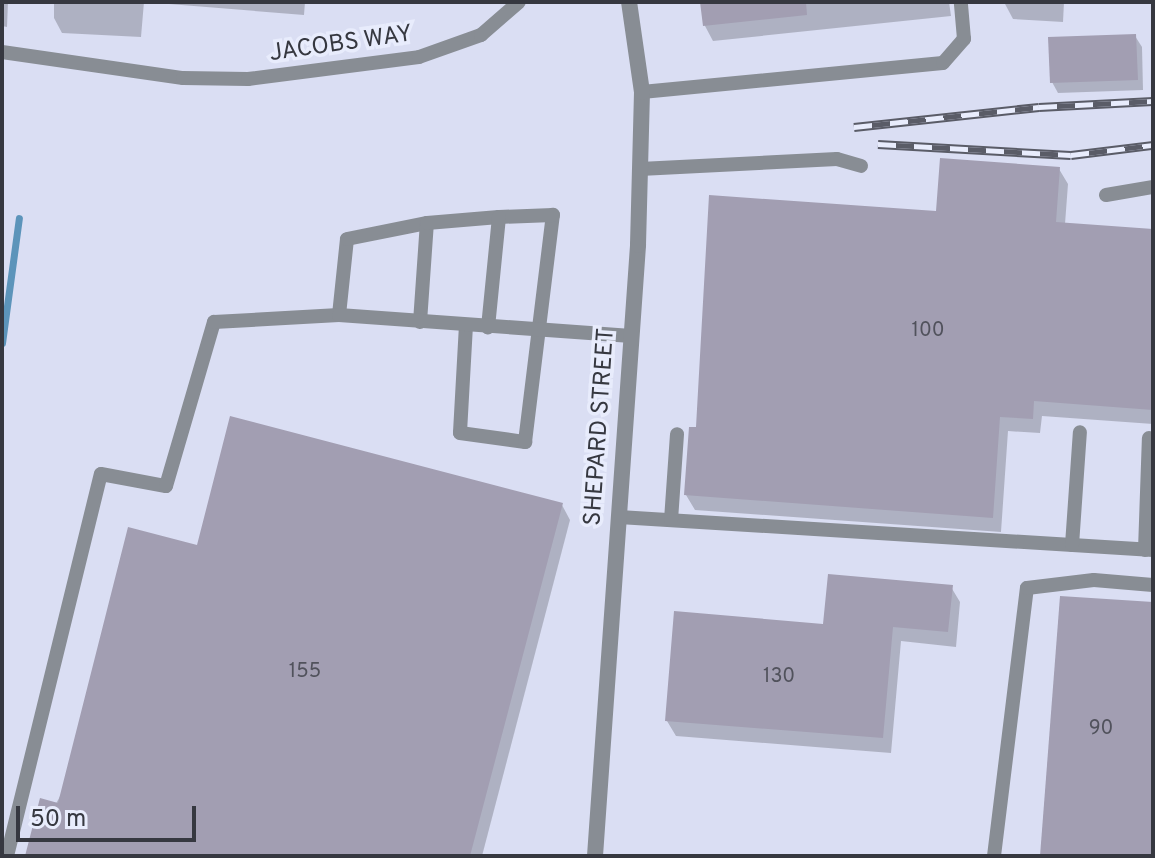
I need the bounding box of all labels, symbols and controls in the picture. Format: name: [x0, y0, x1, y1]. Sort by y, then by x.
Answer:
street label: JACOBS WAY: [268, 21, 414, 69]
house number: 100: [912, 319, 944, 343]
street label: SHEPARD STREET: [580, 327, 622, 527]
house number: 155: [289, 660, 321, 684]
house number: 130: [763, 665, 795, 689]
house number: 90: [1089, 717, 1113, 741]
scale bar: [20, 790, 200, 840]
text: 50 m: [30, 805, 86, 835]

